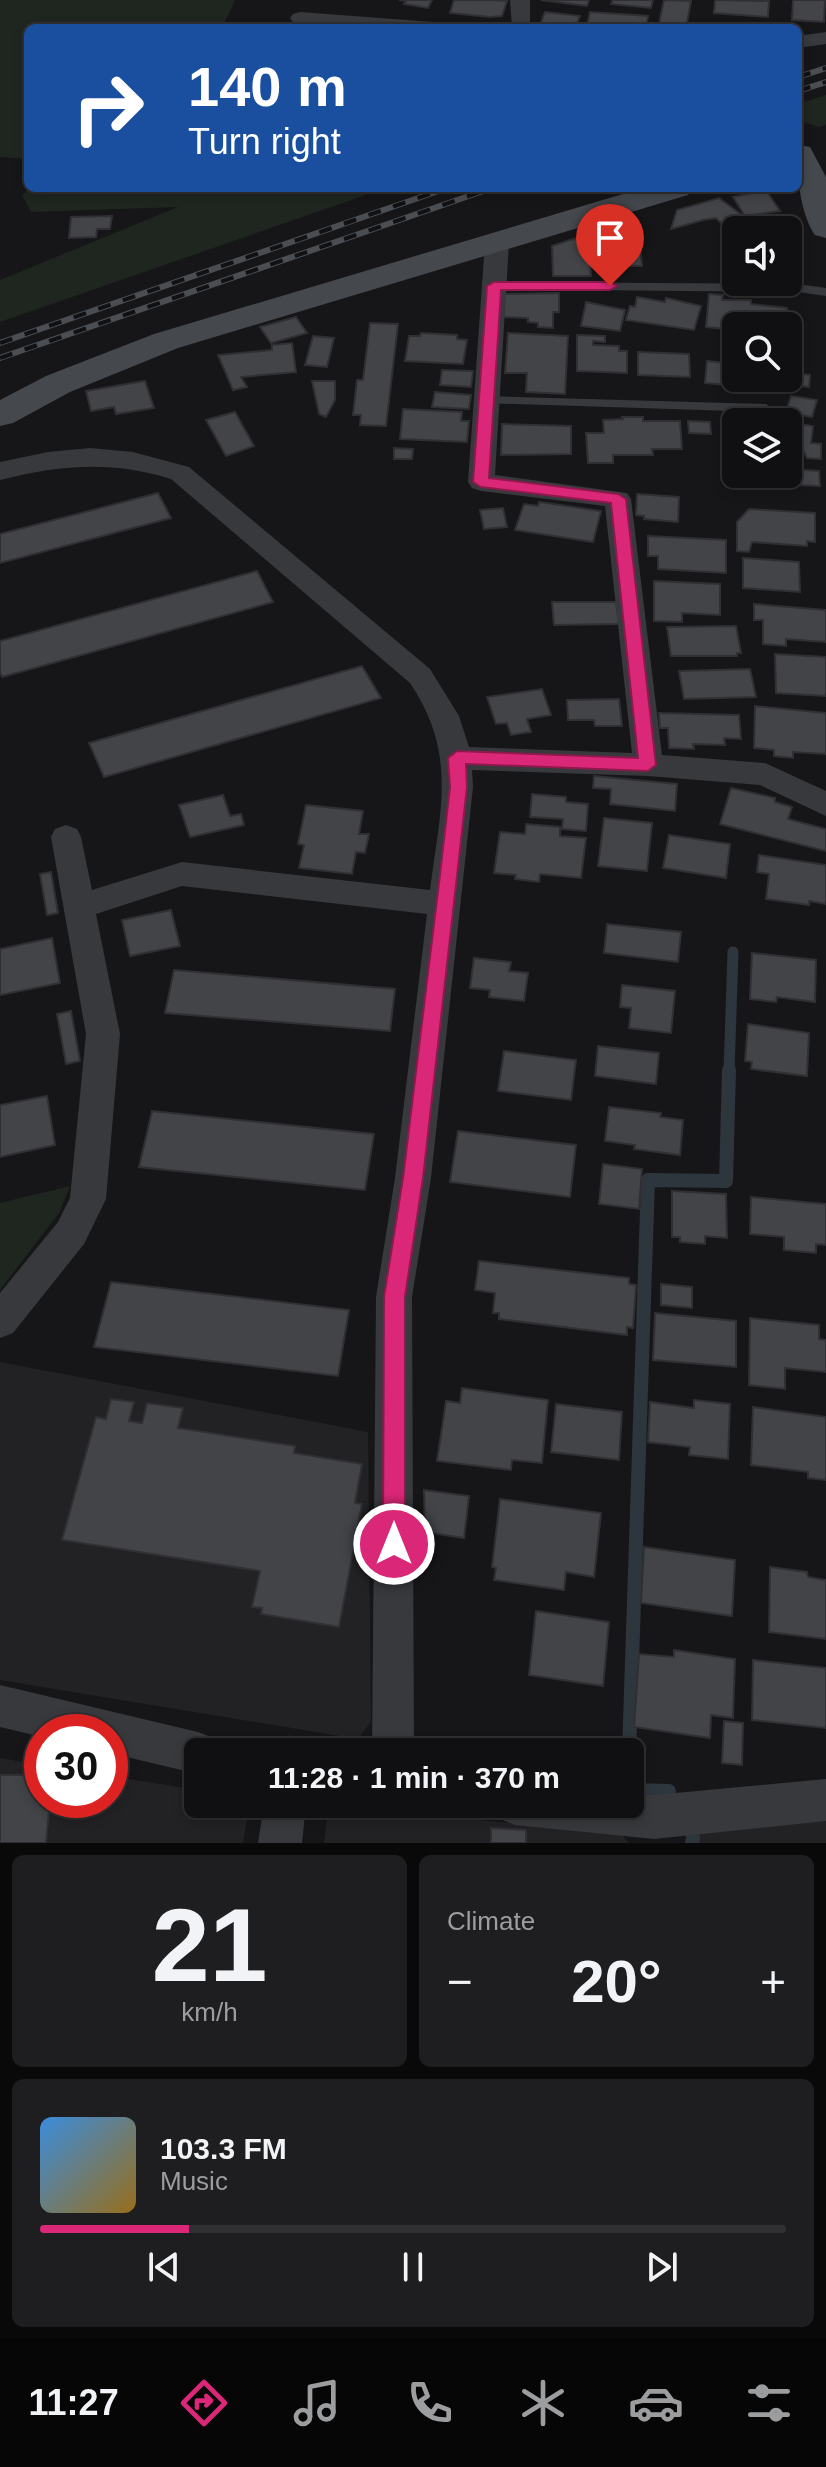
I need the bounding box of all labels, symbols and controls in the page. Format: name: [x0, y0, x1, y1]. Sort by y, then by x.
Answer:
text: 140 m: [188, 55, 347, 118]
icon: right: [56, 56, 160, 160]
text: Turn right: [188, 121, 341, 162]
pin: [576, 204, 644, 286]
icon: arrive: [588, 216, 632, 260]
map controls: [722, 216, 802, 488]
button: sound: [722, 216, 802, 296]
button: search: [722, 312, 802, 392]
button: layers: [722, 408, 802, 488]
position arrow: [352, 1502, 436, 1586]
speed limit sign: 30: [24, 1714, 128, 1818]
text: 11:28 · 1 min · 370 m: [268, 1761, 560, 1794]
text: 21: [152, 1887, 267, 2003]
text: Climate: [447, 1906, 535, 1936]
text: 20°: [571, 1948, 662, 2015]
text: −: [447, 1957, 473, 2006]
text: +: [760, 1957, 786, 2006]
text: km/h: [181, 1997, 238, 2027]
text: 103.3 FM: [160, 2132, 287, 2165]
text: Music: [160, 2166, 228, 2196]
icon: previous: [142, 2245, 186, 2289]
icon: pause: [391, 2245, 435, 2289]
icon: next: [640, 2245, 684, 2289]
icon: directions: [176, 2375, 232, 2431]
icon: music: [289, 2375, 345, 2431]
icon: phone: [402, 2375, 458, 2431]
icon: climate: [515, 2375, 571, 2431]
icon: car: [628, 2375, 684, 2431]
icon: filters: [741, 2375, 797, 2431]
text: 11:27: [29, 2382, 119, 2423]

